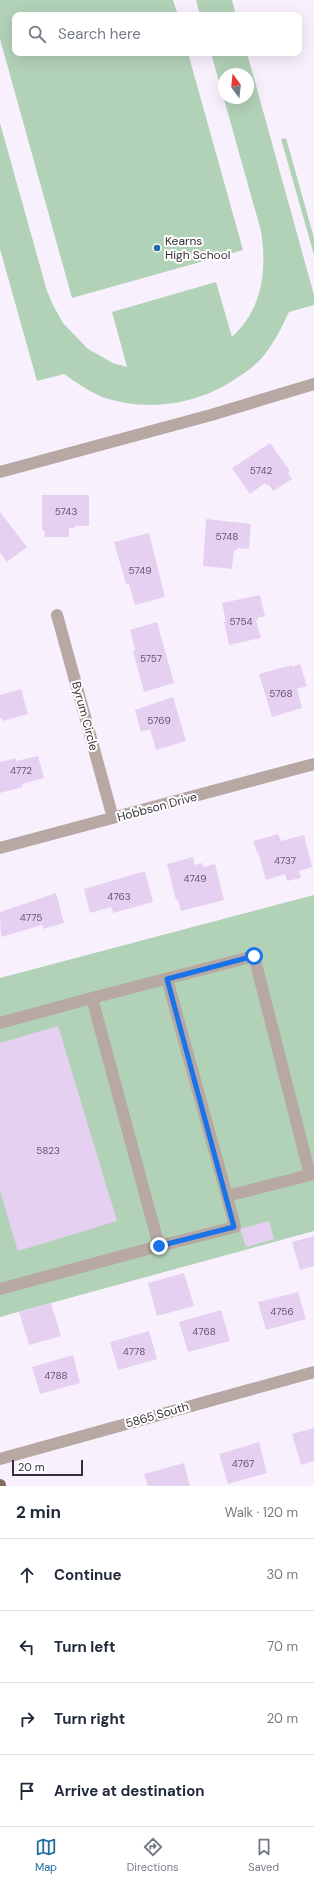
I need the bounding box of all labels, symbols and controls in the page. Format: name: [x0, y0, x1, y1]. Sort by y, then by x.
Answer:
search box: [12, 12, 302, 56]
icon: search: [26, 23, 48, 45]
text: Search here: [58, 24, 141, 44]
north arrow: [218, 68, 254, 104]
place label: Kearns High School: [165, 233, 230, 263]
marker: Kearns High School: [152, 243, 162, 253]
house number: 5742: [250, 464, 272, 477]
house number: 5743: [55, 505, 77, 518]
house number: 5748: [216, 530, 238, 543]
house number: 5749: [128, 564, 152, 577]
house number: 5754: [229, 615, 253, 628]
house number: 5757: [140, 652, 162, 665]
street label: Byrum Circle: [68, 680, 102, 753]
house number: 5768: [269, 687, 293, 700]
house number: 5769: [147, 714, 171, 727]
house number: 4772: [10, 764, 32, 777]
street label: Hobbson Drive: [115, 789, 199, 825]
house number: 4737: [274, 854, 296, 867]
house number: 4749: [183, 872, 207, 885]
house number: 4763: [107, 890, 131, 903]
house number: 4775: [20, 911, 42, 924]
route start: [245, 947, 263, 965]
house number: 5823: [36, 1144, 60, 1157]
route end: [150, 1237, 168, 1255]
house number: 4756: [270, 1305, 294, 1318]
house number: 4768: [192, 1325, 216, 1338]
house number: 4778: [123, 1345, 145, 1358]
house number: 4788: [44, 1369, 68, 1382]
street label: 5865 South: [124, 1398, 191, 1432]
house number: 4767: [232, 1457, 254, 1470]
scale bar: [12, 1458, 83, 1477]
text: 20 m: [18, 1460, 44, 1474]
text: 2 min: [16, 1501, 61, 1523]
text: Walk · 120 m: [225, 1504, 298, 1521]
icon: ahead: [16, 1564, 38, 1586]
text: Continue: [54, 1565, 122, 1585]
text: 30 m: [266, 1566, 298, 1583]
icon: left: [16, 1636, 38, 1658]
text: Turn left: [54, 1637, 115, 1657]
text: 70 m: [267, 1638, 298, 1655]
icon: right: [16, 1708, 38, 1730]
text: Turn right: [54, 1709, 125, 1729]
text: 20 m: [267, 1710, 298, 1727]
icon: arrive: [16, 1780, 38, 1802]
text: Arrive at destination: [54, 1781, 205, 1801]
tab: Map: [35, 1836, 57, 1874]
tab: Directions: [127, 1836, 179, 1874]
tab: Saved: [248, 1836, 279, 1874]

